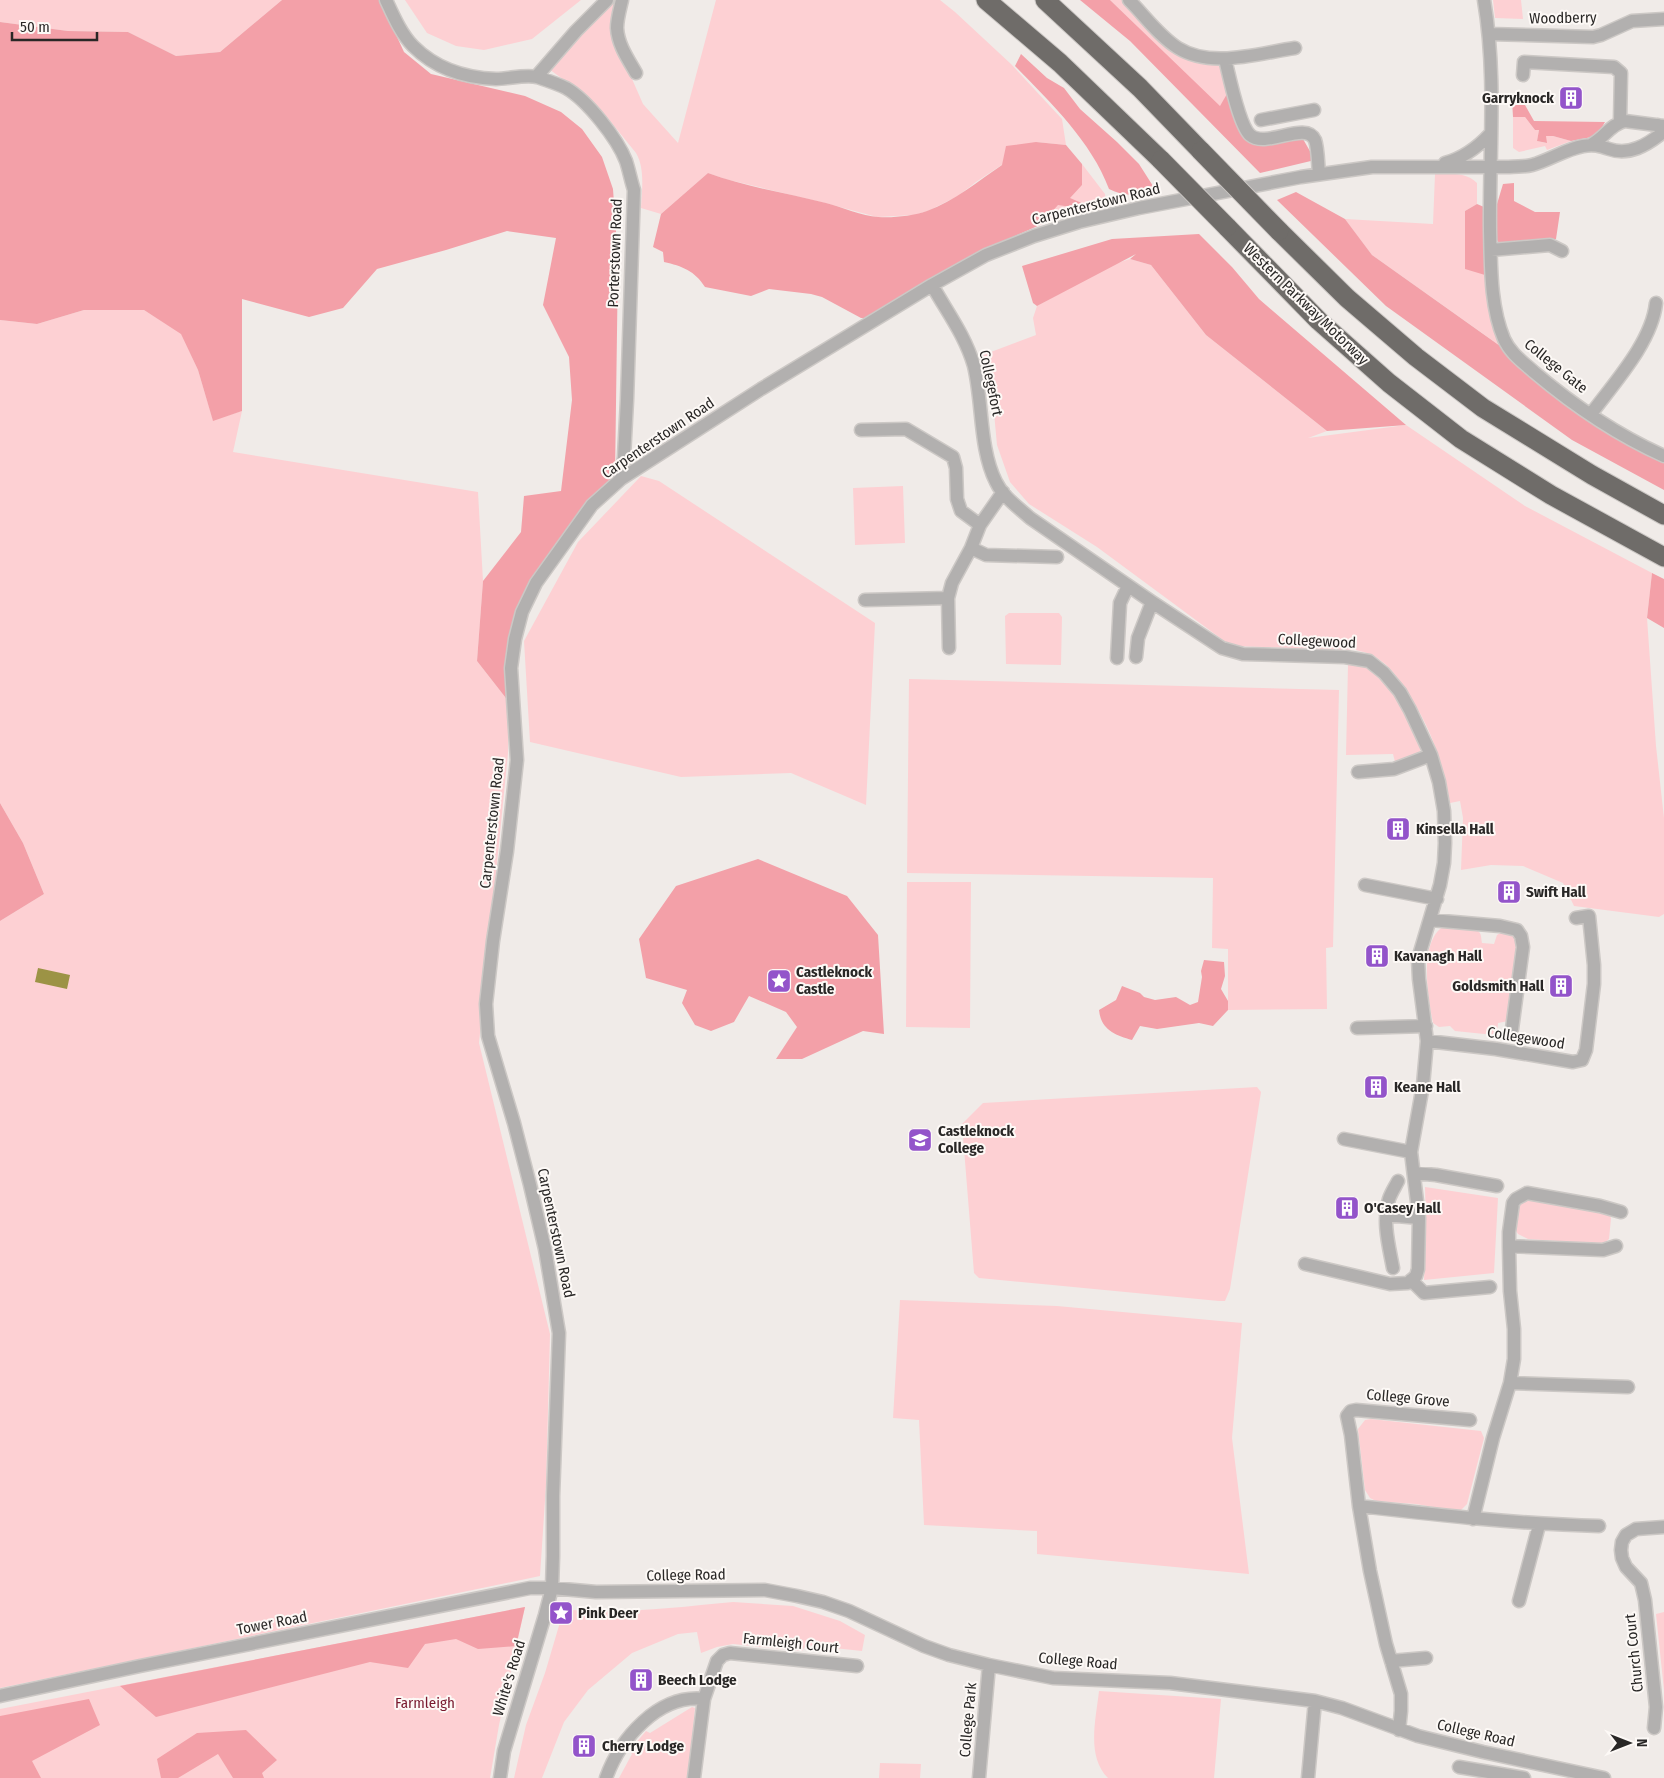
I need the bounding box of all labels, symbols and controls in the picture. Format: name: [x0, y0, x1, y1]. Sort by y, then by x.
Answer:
street label: Woodberry: [1529, 8, 1597, 28]
scale bar: [12, 10, 98, 42]
text: 50 m: [20, 18, 50, 36]
building icon: Garryknock: [1558, 85, 1584, 111]
place label: Garryknock: [1482, 89, 1554, 107]
street label: Carpenterstown Road: [1030, 179, 1162, 229]
street label: Porterstown Road: [604, 198, 626, 308]
street label: Western Parkway Motorway: [1240, 239, 1373, 369]
street label: College Gate: [1521, 335, 1591, 397]
street label: Collegefort: [975, 348, 1007, 418]
street label: Carpenterstown Road: [598, 394, 718, 482]
street label: Collegewood: [1277, 630, 1357, 652]
street label: Carpenterstown Road: [476, 757, 508, 889]
building icon: Kinsella Hall: [1385, 816, 1411, 842]
place label: Kinsella Hall: [1416, 820, 1495, 838]
building icon: Swift Hall: [1496, 879, 1522, 905]
place label: Swift Hall: [1526, 883, 1587, 901]
building icon: Kavanagh Hall: [1364, 943, 1390, 969]
place label: Kavanagh Hall: [1394, 947, 1483, 965]
place label: Castleknock Castle: [796, 963, 872, 998]
place icon: Castleknock Castle: [766, 968, 792, 994]
building icon: Goldsmith Hall: [1548, 973, 1574, 999]
place label: Goldsmith Hall: [1452, 977, 1545, 995]
street label: Collegewood: [1486, 1023, 1566, 1053]
building icon: Keane Hall: [1363, 1074, 1389, 1100]
place label: Keane Hall: [1394, 1078, 1461, 1096]
place label: Castleknock College: [938, 1122, 1014, 1157]
school or university icon: Castleknock College: [907, 1127, 933, 1153]
street label: Carpenterstown Road: [533, 1167, 579, 1299]
building icon: O'Casey Hall: [1334, 1195, 1360, 1221]
place label: O'Casey Hall: [1364, 1199, 1442, 1217]
street label: College Grove: [1366, 1385, 1450, 1411]
street label: College Road: [646, 1565, 726, 1585]
place icon: Pink Deer: [548, 1600, 574, 1626]
place label: Pink Deer: [578, 1604, 639, 1622]
street label: Tower Road: [235, 1607, 309, 1639]
street label: Church Court: [1621, 1613, 1647, 1693]
street label: Farmleigh Court: [742, 1629, 840, 1657]
street label: White's Road: [489, 1638, 529, 1718]
street label: College Road: [1038, 1649, 1118, 1673]
building icon: Beech Lodge: [628, 1667, 654, 1693]
place label: Beech Lodge: [658, 1671, 737, 1689]
street label: College Park: [956, 1682, 980, 1758]
park label: Farmleigh: [395, 1694, 455, 1712]
street label: College Road: [1435, 1715, 1517, 1751]
north arrow: [1604, 1718, 1654, 1768]
building icon: Cherry Lodge: [571, 1733, 597, 1759]
place label: Cherry Lodge: [602, 1737, 684, 1755]
text: N: [1633, 1739, 1650, 1747]

